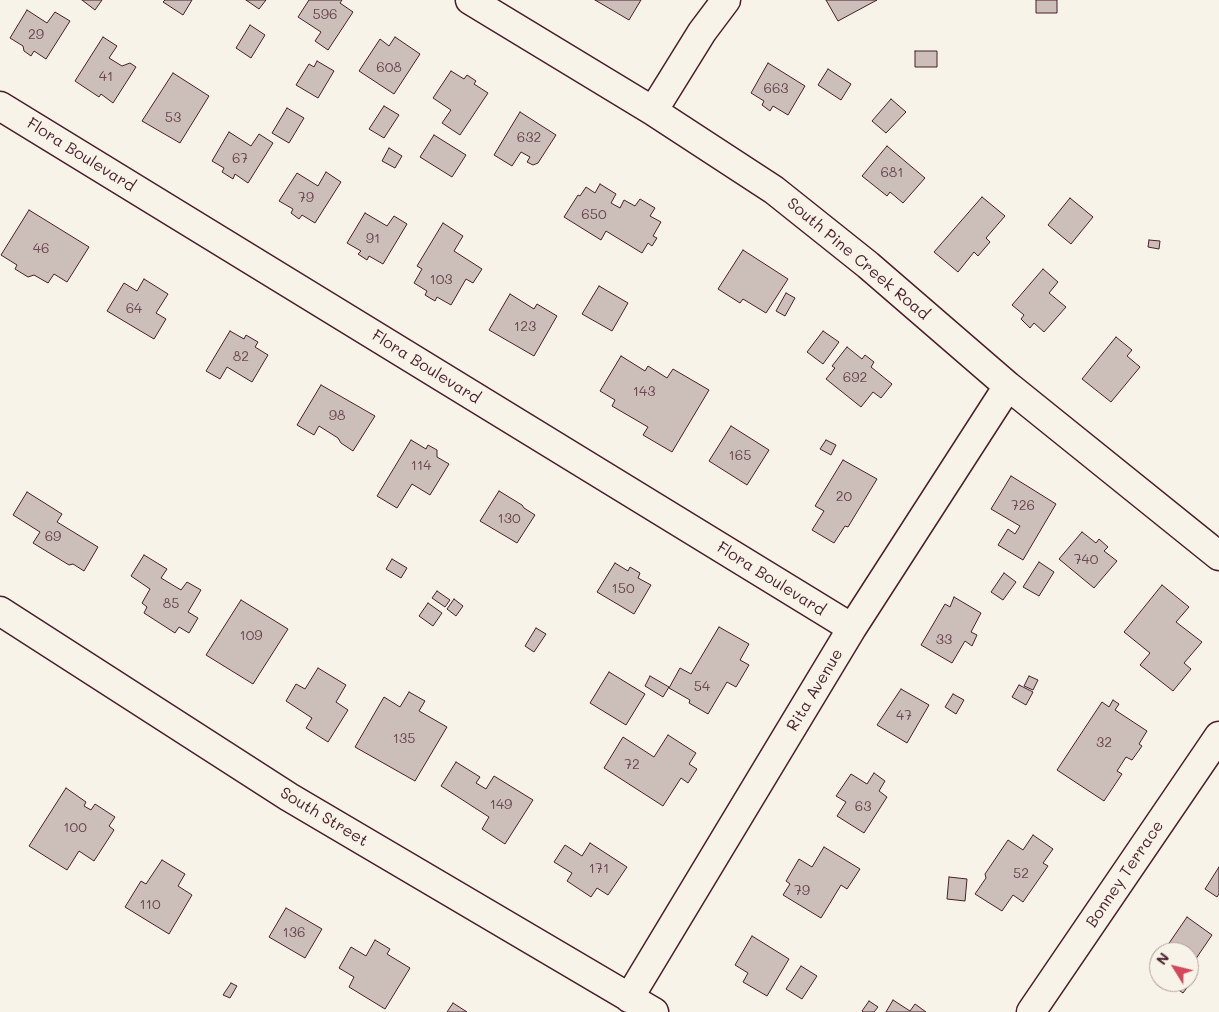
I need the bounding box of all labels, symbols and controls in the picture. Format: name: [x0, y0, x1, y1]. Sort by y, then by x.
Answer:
house number: 596: [313, 7, 337, 23]
house number: 29: [28, 27, 44, 43]
house number: 608: [376, 60, 402, 76]
house number: 41: [99, 69, 113, 85]
house number: 663: [763, 81, 789, 97]
house number: 53: [165, 110, 181, 126]
street label: Flora Boulevard: [23, 114, 139, 196]
house number: 632: [517, 130, 541, 146]
house number: 67: [232, 151, 248, 167]
house number: 681: [880, 165, 904, 181]
house number: 79: [298, 190, 314, 206]
street label: South Pine Creek Road: [783, 194, 933, 324]
house number: 650: [581, 207, 607, 223]
house number: 91: [366, 231, 380, 247]
house number: 46: [33, 241, 49, 257]
house number: 103: [429, 272, 453, 288]
house number: 64: [126, 301, 142, 317]
house number: 123: [514, 319, 536, 335]
street label: Flora Boulevard: [368, 326, 484, 408]
house number: 82: [233, 349, 249, 365]
house number: 692: [843, 370, 867, 386]
house number: 143: [633, 384, 655, 400]
house number: 98: [329, 408, 345, 424]
house number: 165: [729, 448, 751, 464]
house number: 114: [411, 458, 431, 474]
house number: 20: [836, 489, 852, 505]
house number: 726: [1011, 498, 1035, 514]
house number: 130: [497, 511, 521, 527]
house number: 69: [45, 529, 61, 545]
street label: Flora Boulevard: [713, 538, 829, 620]
house number: 740: [1074, 552, 1098, 568]
house number: 150: [611, 581, 635, 597]
house number: 85: [163, 596, 179, 612]
house number: 109: [239, 628, 263, 644]
house number: 33: [936, 632, 952, 648]
street label: Rita Avenue: [783, 645, 847, 735]
house number: 54: [694, 679, 710, 695]
house number: 47: [896, 708, 912, 724]
house number: 135: [393, 731, 415, 747]
house number: 32: [1096, 735, 1112, 751]
house number: 72: [624, 757, 640, 773]
street label: South Street: [276, 783, 372, 851]
house number: 149: [490, 797, 512, 813]
house number: 63: [855, 799, 871, 815]
street label: Bonney Terrace: [1082, 817, 1168, 931]
house number: 100: [63, 820, 87, 836]
house number: 171: [589, 861, 609, 877]
house number: 52: [1013, 866, 1029, 882]
house number: 79: [794, 883, 810, 899]
house number: 110: [139, 897, 161, 913]
house number: 136: [283, 925, 305, 941]
north arrow: [1149, 942, 1199, 992]
text: N: [1151, 949, 1173, 968]

